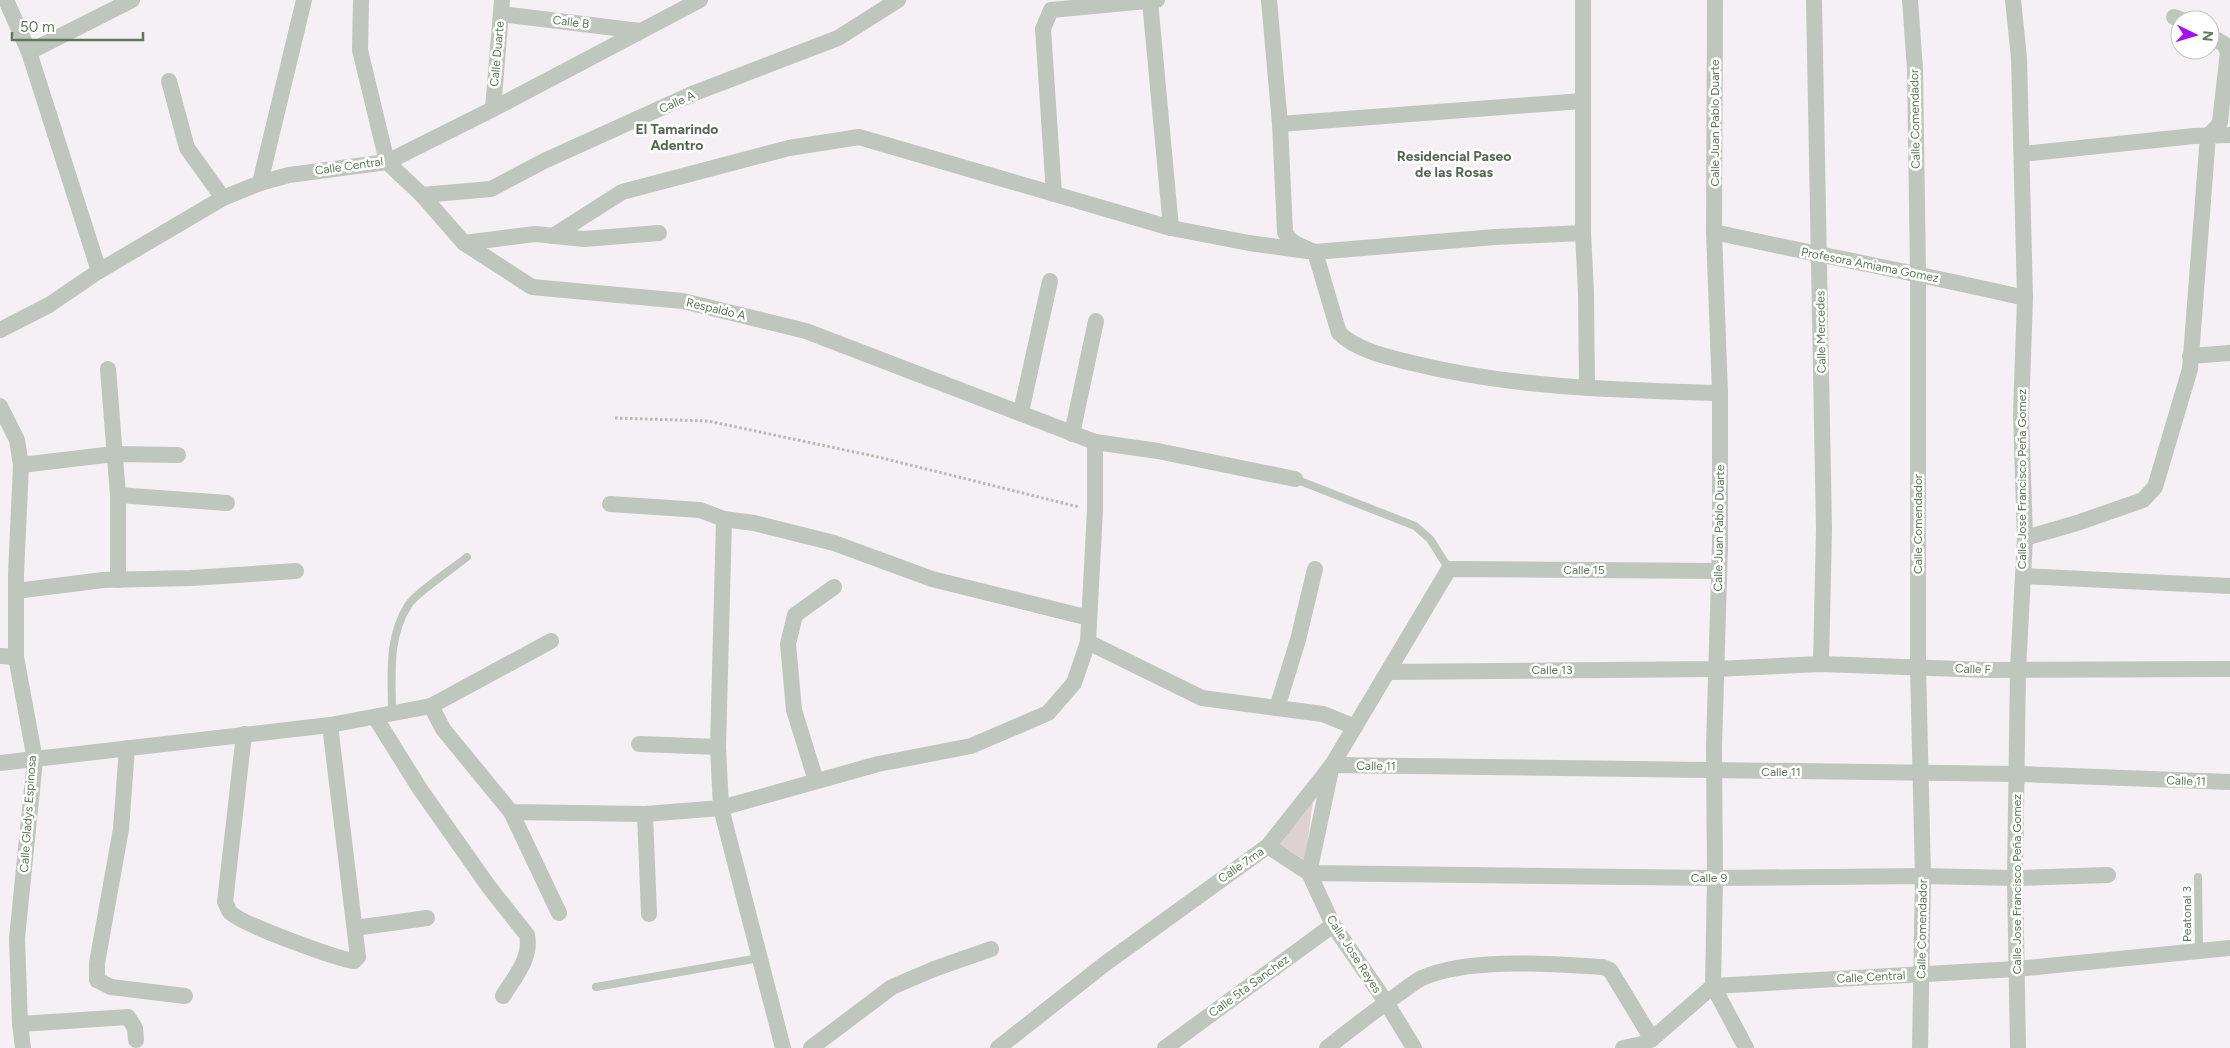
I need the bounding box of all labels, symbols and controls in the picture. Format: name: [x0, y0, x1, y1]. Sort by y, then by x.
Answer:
scale bar: [12, 10, 144, 42]
north arrow: [2170, 10, 2220, 60]
street label: Calle B: [552, 13, 590, 31]
text: 50 m: [20, 18, 55, 36]
street label: Calle Duarte: [487, 20, 507, 87]
text: N: [2199, 30, 2216, 42]
street label: Calle Juan Pablo Duarte: [1708, 59, 1722, 186]
street label: Calle Comendador: [1907, 69, 1923, 169]
street label: Calle A: [657, 88, 697, 116]
district label: El Tamarindo Adentro: [636, 121, 718, 154]
district label: Residencial Paseo de las Rosas: [1397, 148, 1511, 181]
street label: Calle Central: [314, 154, 384, 178]
street label: Profesora Amiama Gomez: [1800, 245, 1940, 285]
street label: Calle Mercedes: [1813, 290, 1829, 373]
street label: Respaldo A: [685, 295, 747, 323]
street label: Calle Jose Francisco Peña Gomez: [2015, 389, 2029, 569]
street label: Calle Juan Pablo Duarte: [1711, 464, 1727, 592]
street label: Calle Comendador: [1911, 474, 1925, 574]
street label: Calle 15: [1563, 563, 1605, 577]
street label: Calle F: [1955, 661, 1992, 677]
street label: Calle 13: [1531, 663, 1573, 677]
street label: Calle Gladys Espinosa: [17, 755, 39, 873]
street label: Calle 11: [1356, 759, 1396, 773]
street label: Calle 11: [1761, 765, 1801, 779]
street label: Calle 11: [2166, 773, 2206, 789]
street label: Calle Jose Francisco Peña Gomez: [2010, 794, 2024, 974]
street label: Calle 7ma: [1216, 844, 1266, 886]
street label: Calle 9: [1691, 871, 1727, 885]
street label: Calle Comendador: [1914, 879, 1930, 979]
street label: Peatonal 3: [2180, 886, 2194, 942]
street label: Calle Jose Reyes: [1324, 912, 1385, 996]
street label: Calle 5ta Sanchez: [1206, 952, 1292, 1020]
street label: Calle Central: [1836, 968, 1906, 986]

